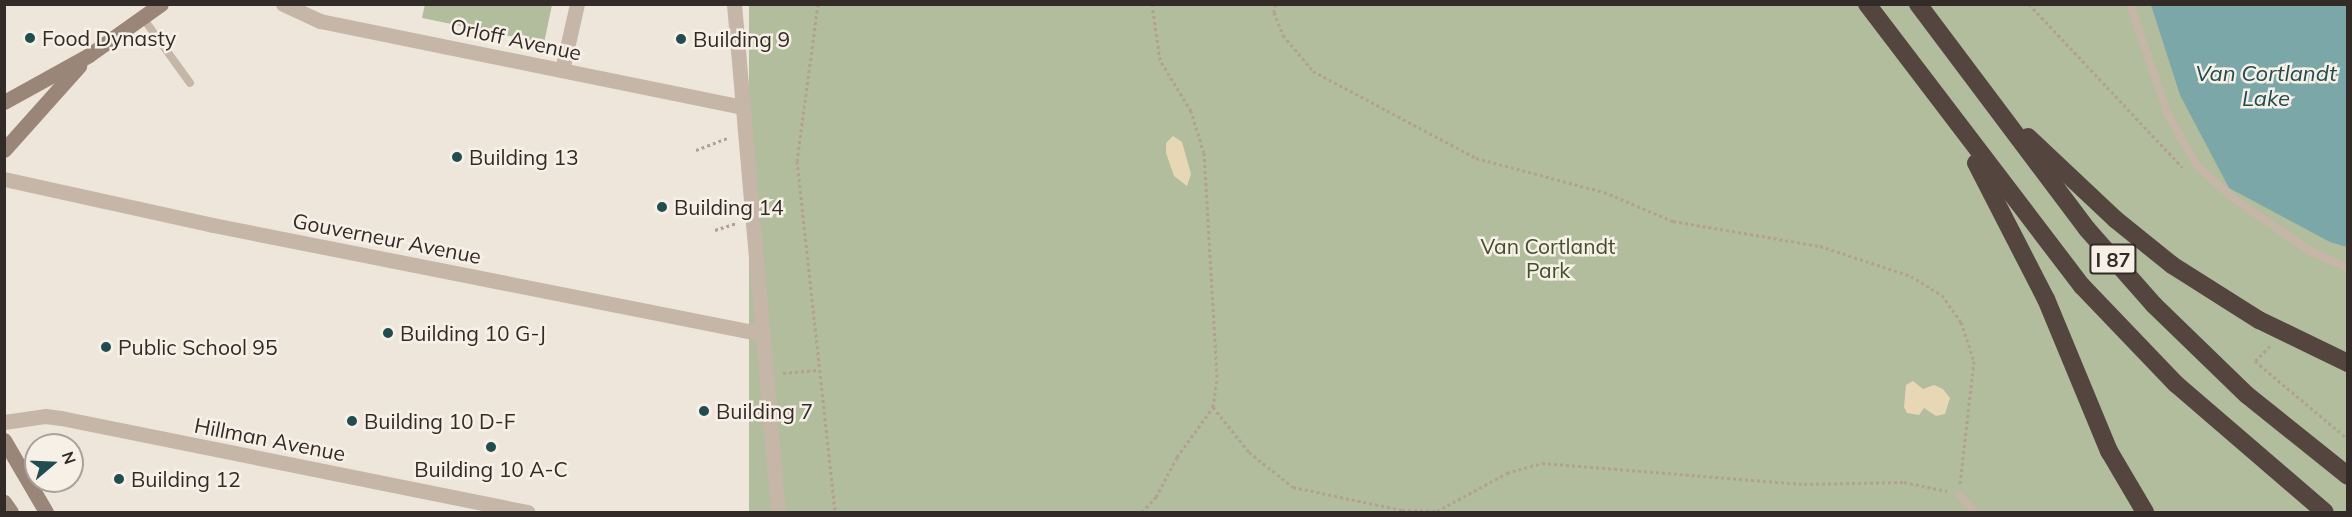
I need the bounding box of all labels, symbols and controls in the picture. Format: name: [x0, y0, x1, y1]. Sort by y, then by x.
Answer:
street label: Orloff Avenue: [448, 13, 584, 65]
place label: Food Dynasty: [42, 25, 176, 51]
place label: Building 9: [693, 26, 790, 52]
marker: Food Dynasty: [23, 31, 37, 45]
marker: Building 9: [674, 32, 688, 46]
water label: Van Cortlandt Lake: [2195, 60, 2337, 112]
place label: Building 13: [469, 144, 579, 170]
marker: Building 13: [450, 150, 464, 164]
place label: Building 14: [674, 194, 784, 220]
marker: Building 14: [655, 200, 669, 214]
street label: Gouverneur Avenue: [291, 207, 483, 269]
park label: Van Cortlandt Park: [1481, 233, 1615, 283]
road number: I 87: [2089, 242, 2137, 276]
place label: Building 10 G-J: [400, 320, 546, 346]
marker: Building 10 G-J: [381, 326, 395, 340]
place label: Public School 95: [118, 334, 278, 360]
marker: Public School 95: [99, 340, 113, 354]
place label: Building 7: [716, 398, 813, 424]
marker: Building 7: [697, 404, 711, 418]
place label: Building 10 D-F: [364, 408, 516, 434]
street label: Hillman Avenue: [192, 412, 348, 466]
marker: Building 10 D-F: [345, 414, 359, 428]
north arrow: [24, 433, 84, 493]
marker: Building 10 A-C: [484, 440, 498, 454]
text: N: [58, 449, 81, 467]
place label: Building 10 A-C: [414, 456, 568, 482]
place label: Building 12: [131, 466, 241, 492]
marker: Building 12: [112, 472, 126, 486]

